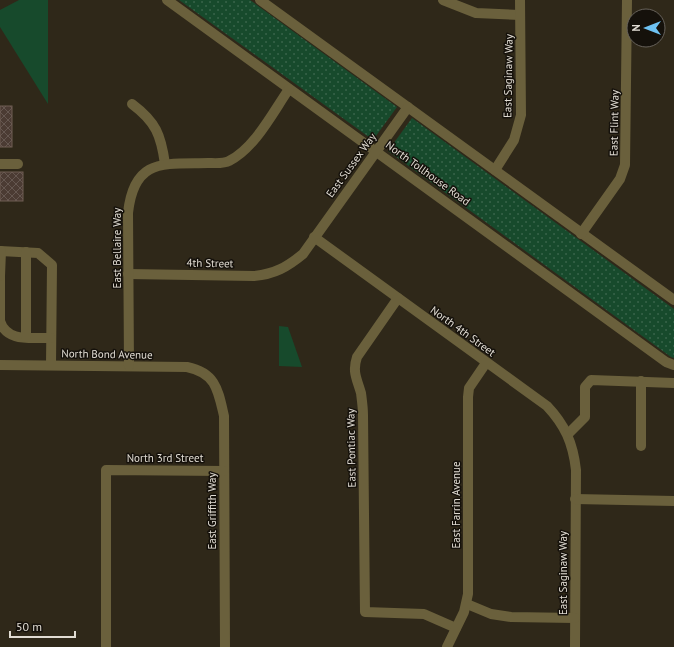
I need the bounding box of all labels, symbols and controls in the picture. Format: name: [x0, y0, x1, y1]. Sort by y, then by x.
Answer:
north arrow: [626, 8, 666, 48]
text: N: [629, 24, 643, 32]
street label: East Saginaw Way: [500, 33, 516, 118]
street label: East Flint Way: [606, 89, 622, 156]
street label: East Sussex Way: [323, 129, 380, 200]
street label: North Tollhouse Road: [383, 138, 473, 208]
street label: East Bellaire Way: [110, 207, 124, 288]
street label: 4th Street: [186, 256, 234, 270]
street label: North 4th Street: [428, 303, 498, 359]
street label: North Bond Avenue: [61, 346, 153, 362]
street label: East Pontiac Way: [343, 407, 359, 488]
street label: North 3rd Street: [127, 451, 204, 465]
street label: East Farrin Avenue: [449, 461, 463, 549]
street label: East Griffith Way: [205, 472, 219, 550]
street label: East Saginaw Way: [556, 530, 570, 615]
scale bar: [10, 613, 75, 639]
text: 50 m: [16, 619, 42, 634]

